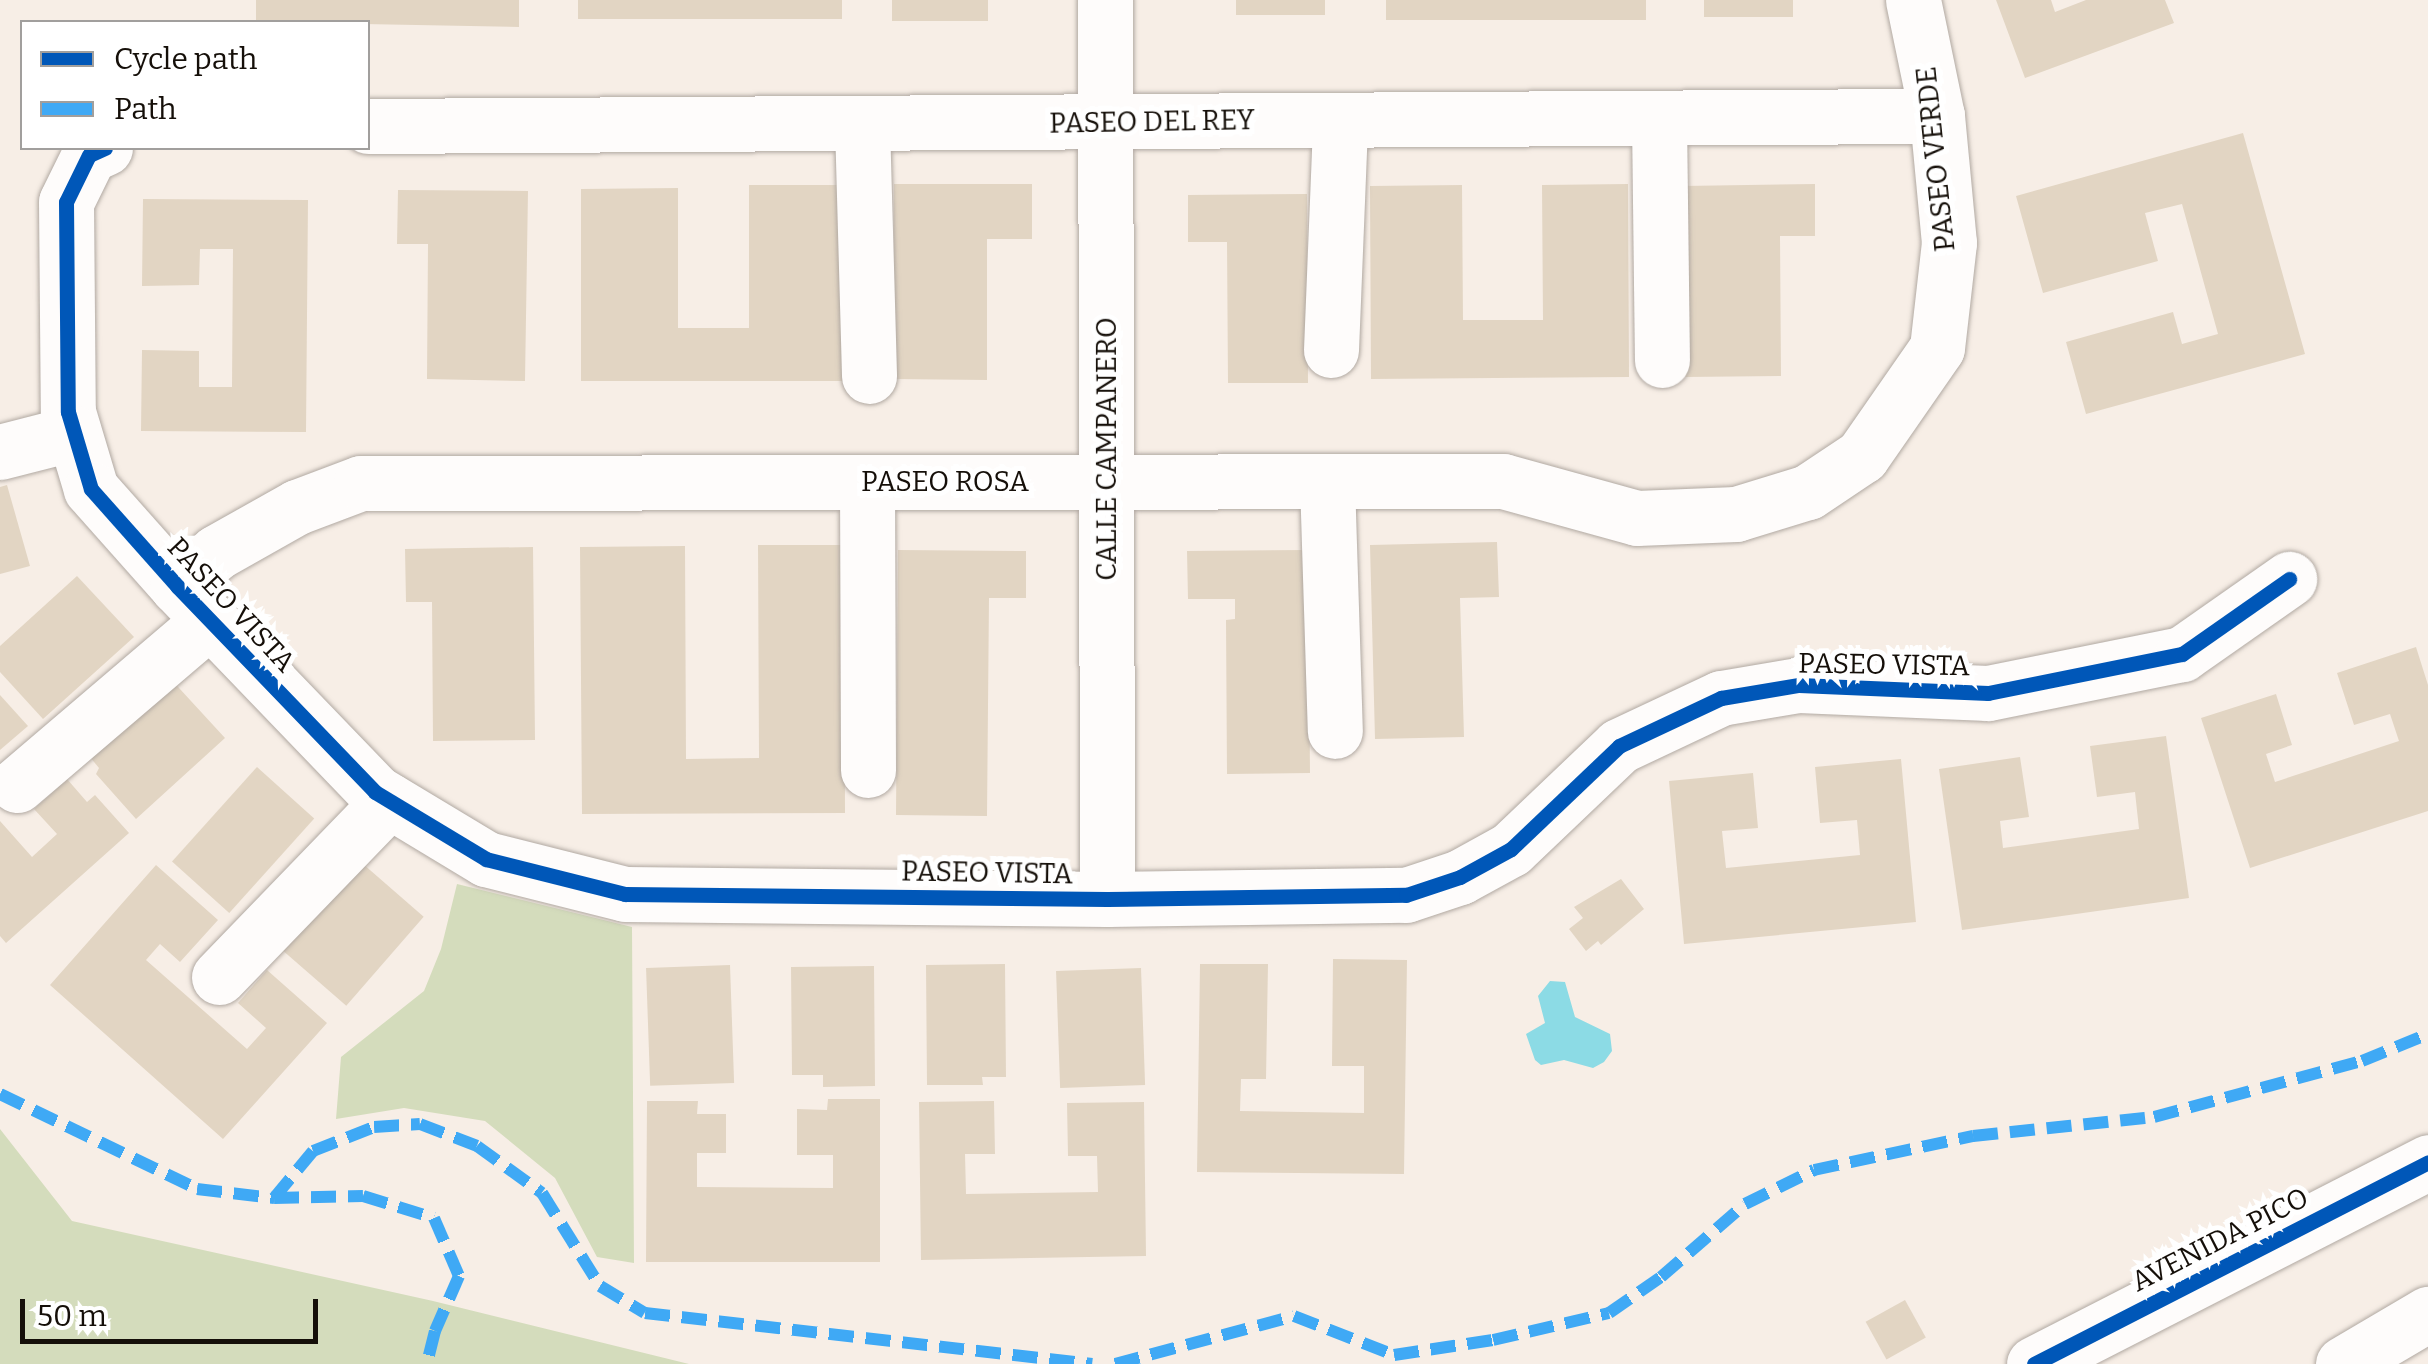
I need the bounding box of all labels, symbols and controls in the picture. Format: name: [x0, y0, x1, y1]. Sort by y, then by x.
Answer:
legend: [20, 20, 370, 150]
text: Cycle path: [114, 41, 257, 77]
street label: PASEO VERDE: [1910, 65, 1962, 253]
text: Path: [114, 91, 177, 127]
street label: PASEO DEL REY: [1049, 103, 1255, 141]
street label: CALLE CAMPANERO: [1090, 317, 1124, 581]
street label: PASEO ROSA: [861, 465, 1029, 499]
street label: PASEO VISTA: [160, 531, 302, 679]
street label: PASEO VISTA: [1798, 647, 1970, 683]
street label: PASEO VISTA: [901, 855, 1073, 891]
street label: AVENIDA PICO: [2126, 1181, 2314, 1299]
scale bar: [25, 1279, 322, 1341]
text: 50 m: [37, 1298, 107, 1334]

